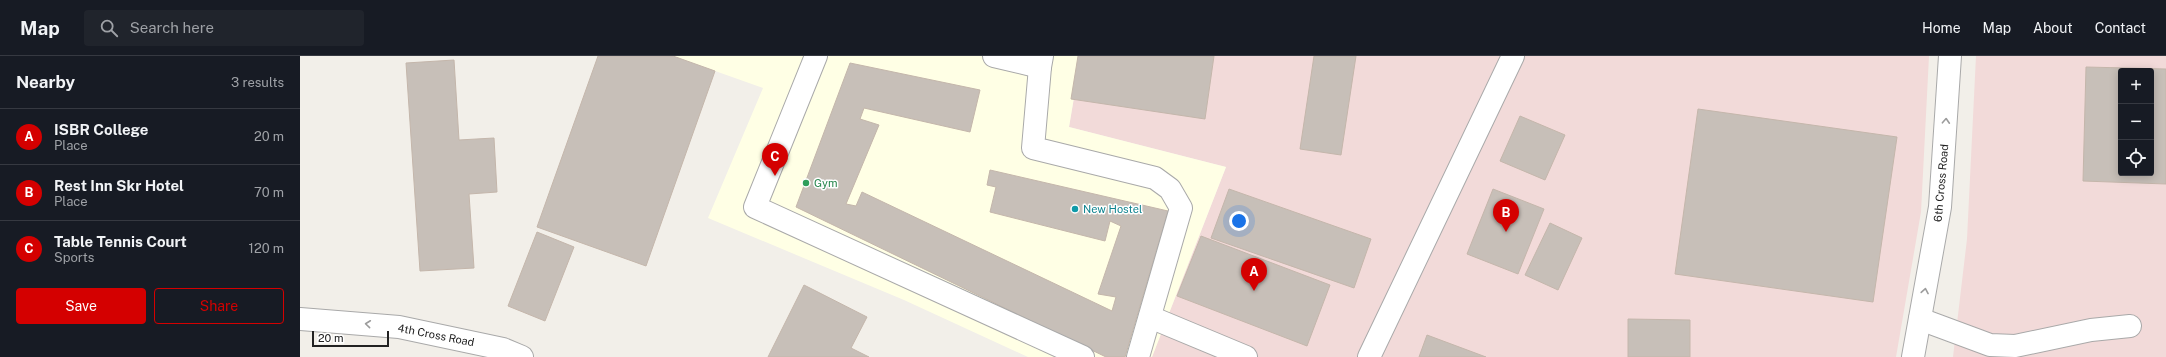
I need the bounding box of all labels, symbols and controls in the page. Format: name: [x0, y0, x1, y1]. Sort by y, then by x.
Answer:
search box: [84, 10, 364, 46]
text: Map: [20, 17, 60, 39]
icon: search: [98, 17, 120, 39]
text: Search here: [130, 19, 214, 36]
text: Home: [1922, 20, 1961, 36]
text: Map: [1983, 20, 2011, 36]
text: About: [2033, 20, 2073, 36]
text: Contact: [2095, 20, 2146, 36]
map controls: [2118, 68, 2154, 176]
button: +: [2118, 68, 2154, 104]
text: Nearby: [16, 72, 75, 92]
text: 3 results: [231, 75, 284, 90]
button: −: [2118, 104, 2154, 140]
one-way arrow: [1941, 118, 1950, 124]
text: ISBR College: [54, 121, 148, 138]
text: A: [24, 129, 34, 144]
text: 20 m: [254, 129, 284, 144]
text: Place: [54, 138, 88, 153]
button: locate: [2118, 140, 2154, 176]
pin: C: [762, 143, 788, 176]
street label: 6th Cross Road: [1932, 144, 1950, 222]
text: Rest Inn Skr Hotel: [54, 177, 184, 194]
place label: Gym: [814, 177, 837, 189]
marker: Gym: [801, 178, 811, 188]
text: B: [25, 185, 33, 200]
text: 70 m: [254, 185, 284, 200]
text: Place: [54, 194, 88, 209]
pin: B: [1493, 199, 1519, 232]
place label: New Hostel: [1083, 203, 1142, 215]
marker: New Hostel: [1070, 204, 1080, 214]
your location: [1229, 211, 1249, 231]
text: Table Tennis Court: [54, 233, 187, 250]
text: C: [24, 241, 34, 256]
text: 120 m: [249, 241, 284, 256]
text: Sports: [54, 250, 94, 265]
pin: A: [1241, 258, 1267, 291]
button: Save: [16, 288, 146, 324]
button: Share: [154, 288, 284, 324]
one-way arrow: [1921, 288, 1929, 294]
one-way arrow: [365, 320, 371, 329]
street label: 4th Cross Road: [397, 322, 475, 348]
scale bar: [312, 329, 389, 348]
text: 20 m: [318, 332, 343, 344]

